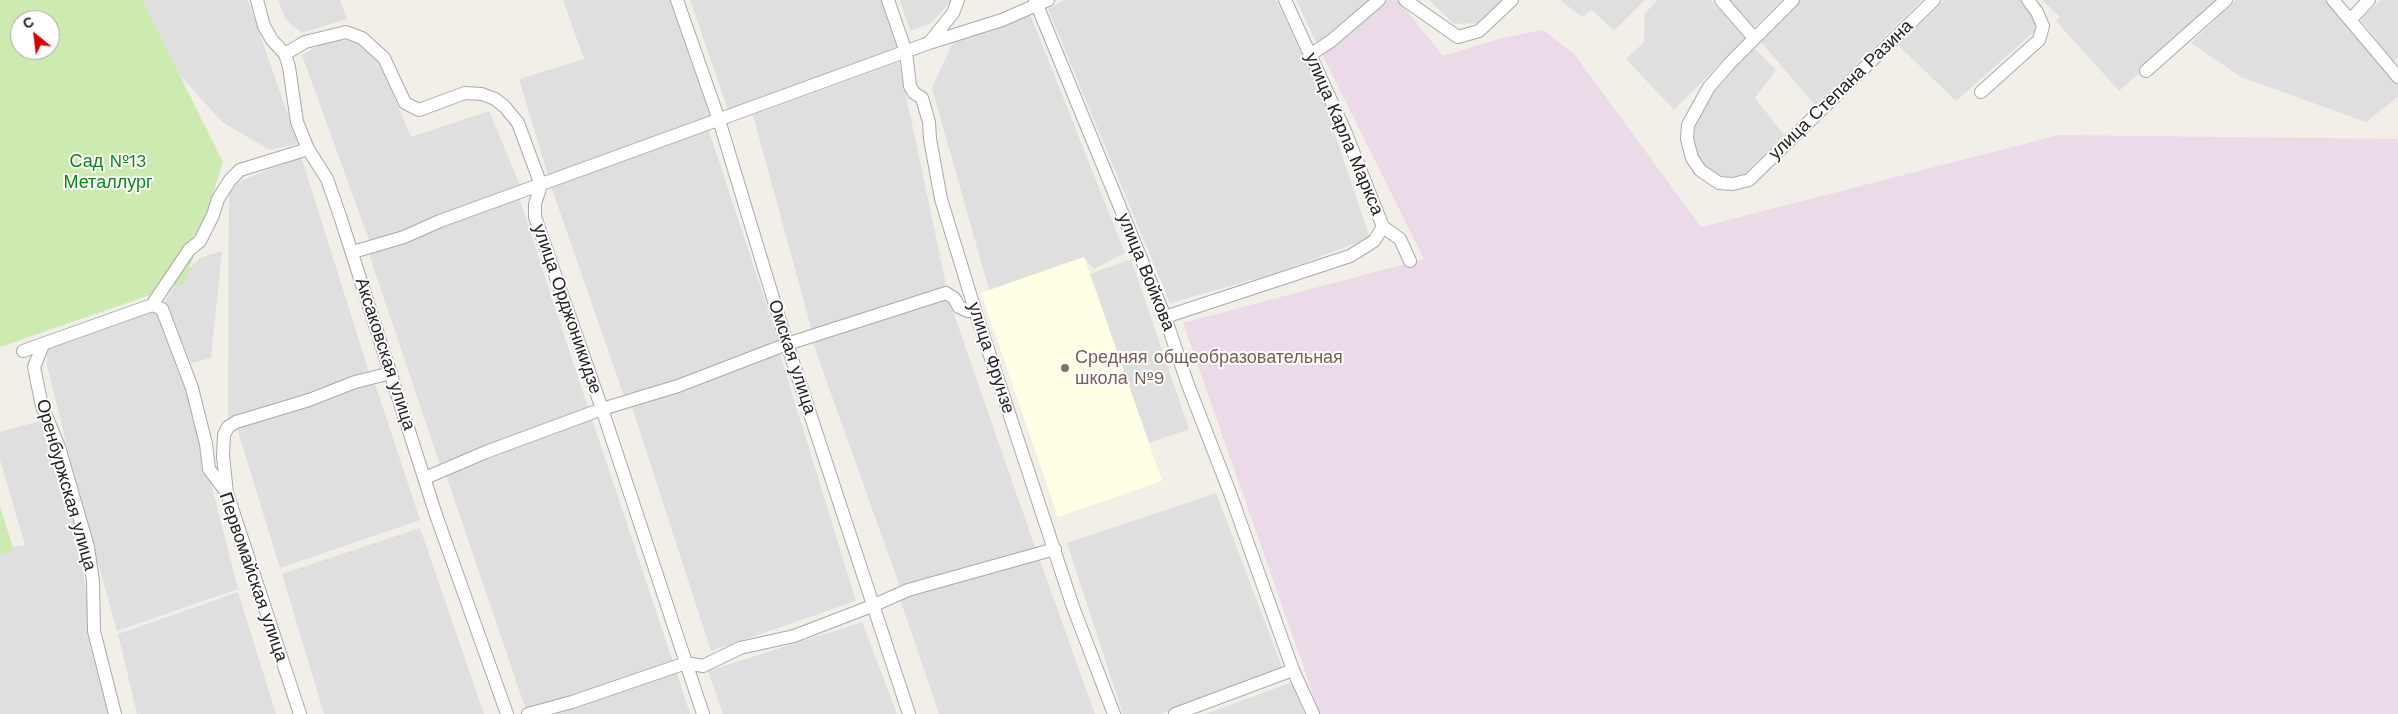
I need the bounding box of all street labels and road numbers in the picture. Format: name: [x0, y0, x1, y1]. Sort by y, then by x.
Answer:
street label: улица Степана Разина: [1764, 16, 1918, 164]
street label: улица Карла Маркса: [1300, 49, 1388, 219]
street label: улица Войкова: [1113, 210, 1179, 334]
street label: улица Орджоникидзе: [528, 221, 606, 397]
street label: Аксаковская улица: [350, 275, 420, 433]
street label: Омская улица: [763, 297, 821, 417]
street label: улица Фрунзе: [963, 299, 1019, 417]
street label: Оренбуржская улица: [31, 397, 101, 573]
street label: Первомайская улица: [214, 490, 292, 664]

